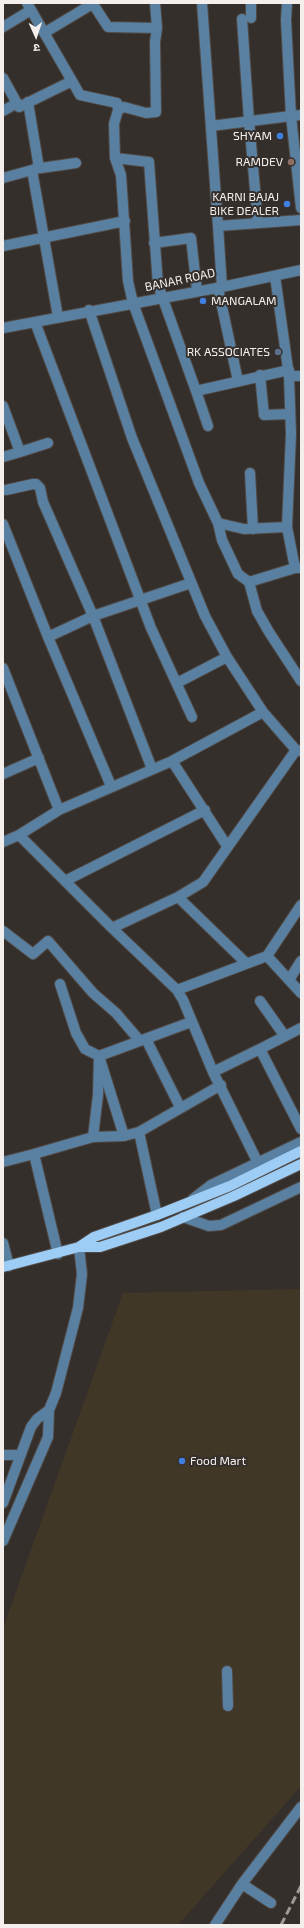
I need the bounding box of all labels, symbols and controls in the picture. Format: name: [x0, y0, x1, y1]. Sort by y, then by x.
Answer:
north arrow: [16, 16, 56, 56]
text: उ: [33, 42, 40, 55]
place label: SHYAM: [233, 129, 272, 143]
marker: SHYAM: [275, 131, 285, 141]
place label: RAMDEV: [236, 155, 283, 169]
marker: RAMDEV: [286, 157, 296, 167]
place label: KARNI BAJAJ BIKE DEALER: [210, 190, 279, 218]
marker: KARNI BAJAJ BIKE DEALER: [282, 199, 292, 209]
street label: BANAR ROAD: [143, 265, 217, 295]
place label: MANGALAM: [211, 294, 277, 308]
marker: MANGALAM: [198, 296, 208, 306]
place label: RK ASSOCIATES: [187, 345, 270, 359]
marker: RK ASSOCIATES: [273, 347, 283, 357]
place label: Food Mart: [190, 1454, 246, 1468]
marker: Food Mart: [177, 1456, 187, 1466]

